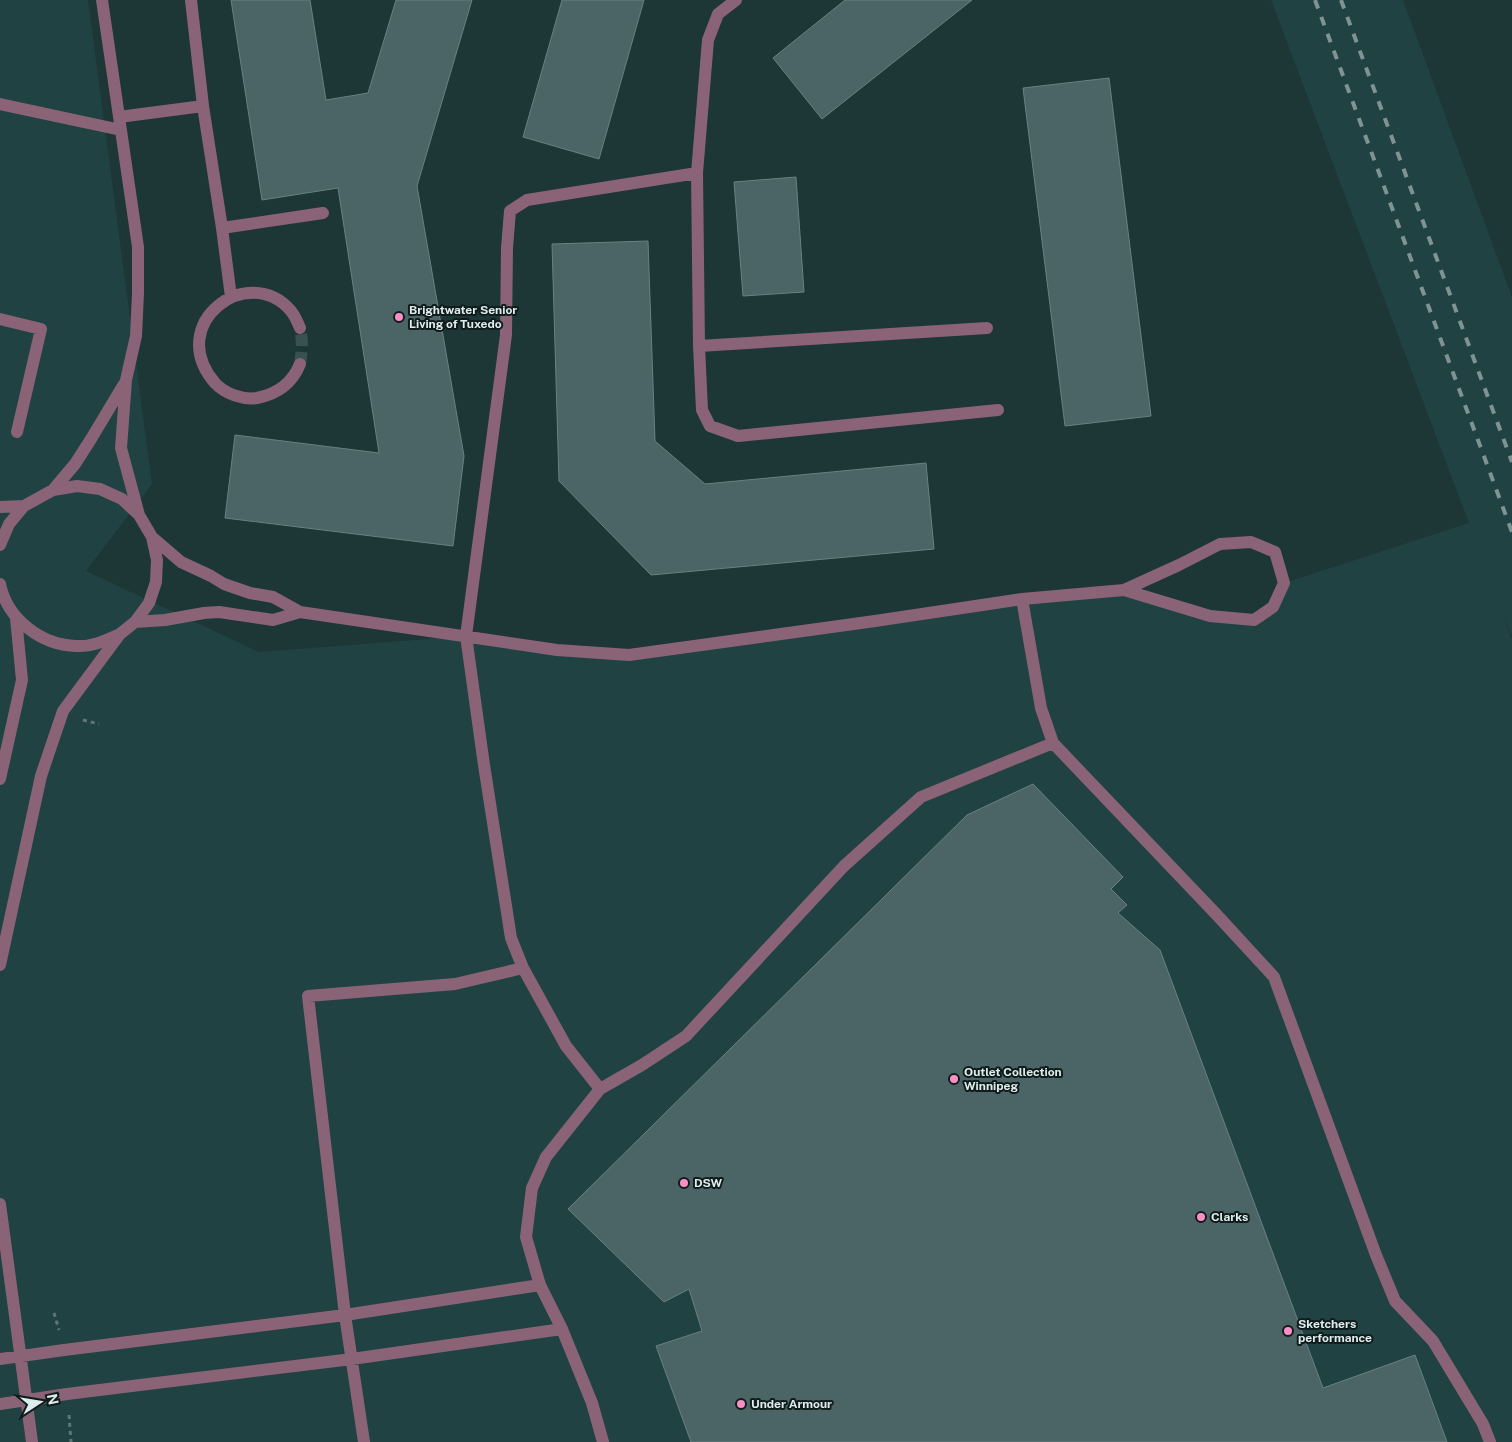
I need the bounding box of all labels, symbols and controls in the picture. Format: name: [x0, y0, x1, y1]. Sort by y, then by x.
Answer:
place label: Brightwater Senior Living of Tuxedo: [409, 303, 517, 331]
marker: Brightwater Senior Living of Tuxedo: [393, 311, 405, 323]
place label: Outlet Collection Winnipeg: [964, 1065, 1062, 1093]
marker: Outlet Collection Winnipeg: [948, 1073, 960, 1085]
place label: DSW: [694, 1176, 723, 1190]
marker: DSW: [678, 1177, 690, 1189]
place label: Clarks: [1211, 1210, 1248, 1224]
marker: Clarks: [1195, 1211, 1207, 1223]
place label: Sketchers performance: [1298, 1317, 1372, 1345]
marker: Sketchers performance: [1282, 1325, 1294, 1337]
north arrow: [15, 1377, 65, 1427]
text: N: [44, 1392, 62, 1406]
place label: Under Armour: [751, 1397, 832, 1411]
marker: Under Armour: [735, 1398, 747, 1410]

